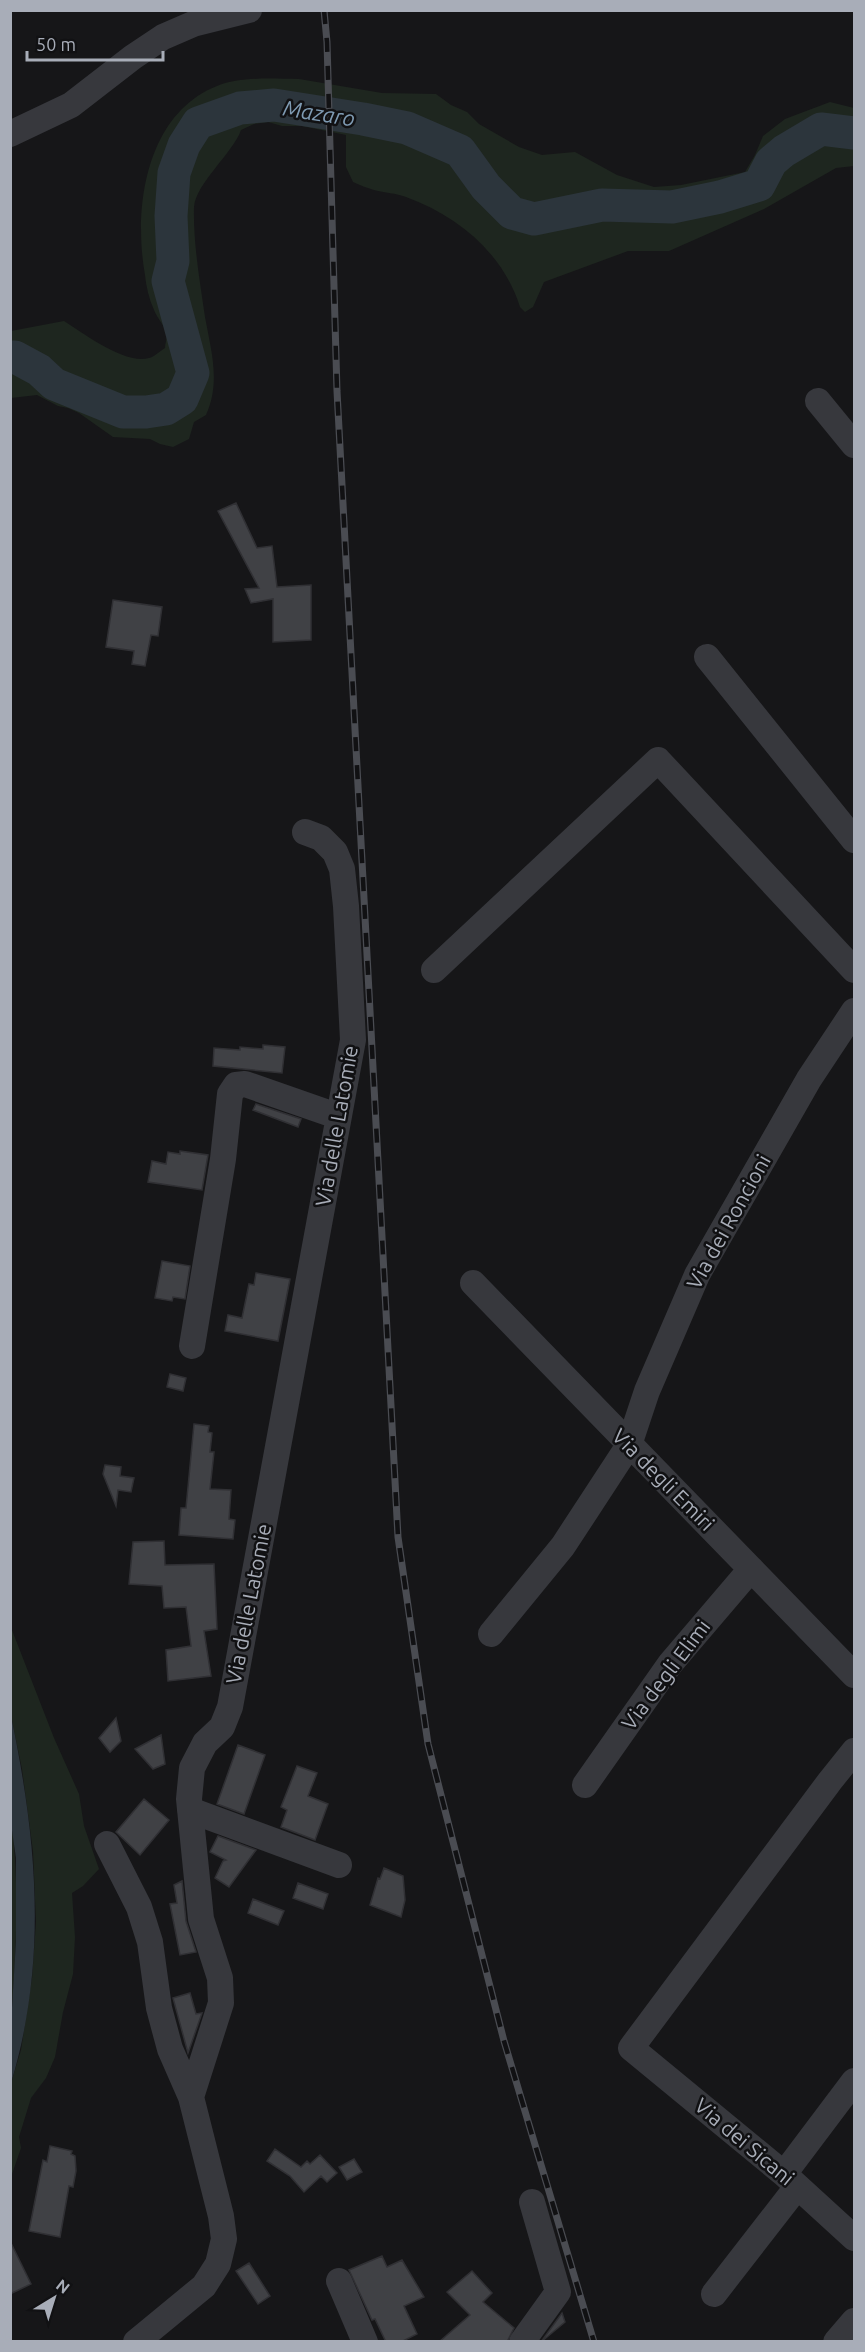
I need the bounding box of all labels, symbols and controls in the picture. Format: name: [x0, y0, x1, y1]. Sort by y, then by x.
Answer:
scale bar: [27, 24, 164, 62]
text: 50 m: [36, 34, 76, 54]
water label: Mazaro: [281, 94, 357, 131]
street label: Via delle Latomie: [310, 1044, 362, 1208]
street label: Via dei Roncioni: [681, 1150, 775, 1293]
street label: Via degli Emiri: [608, 1423, 720, 1535]
street label: Via delle Latomie: [221, 1522, 275, 1686]
street label: Via degli Elimi: [616, 1615, 714, 1734]
street label: Via dei Sicani: [690, 2093, 799, 2190]
north arrow: [24, 2268, 84, 2328]
text: N: [53, 2275, 73, 2297]

